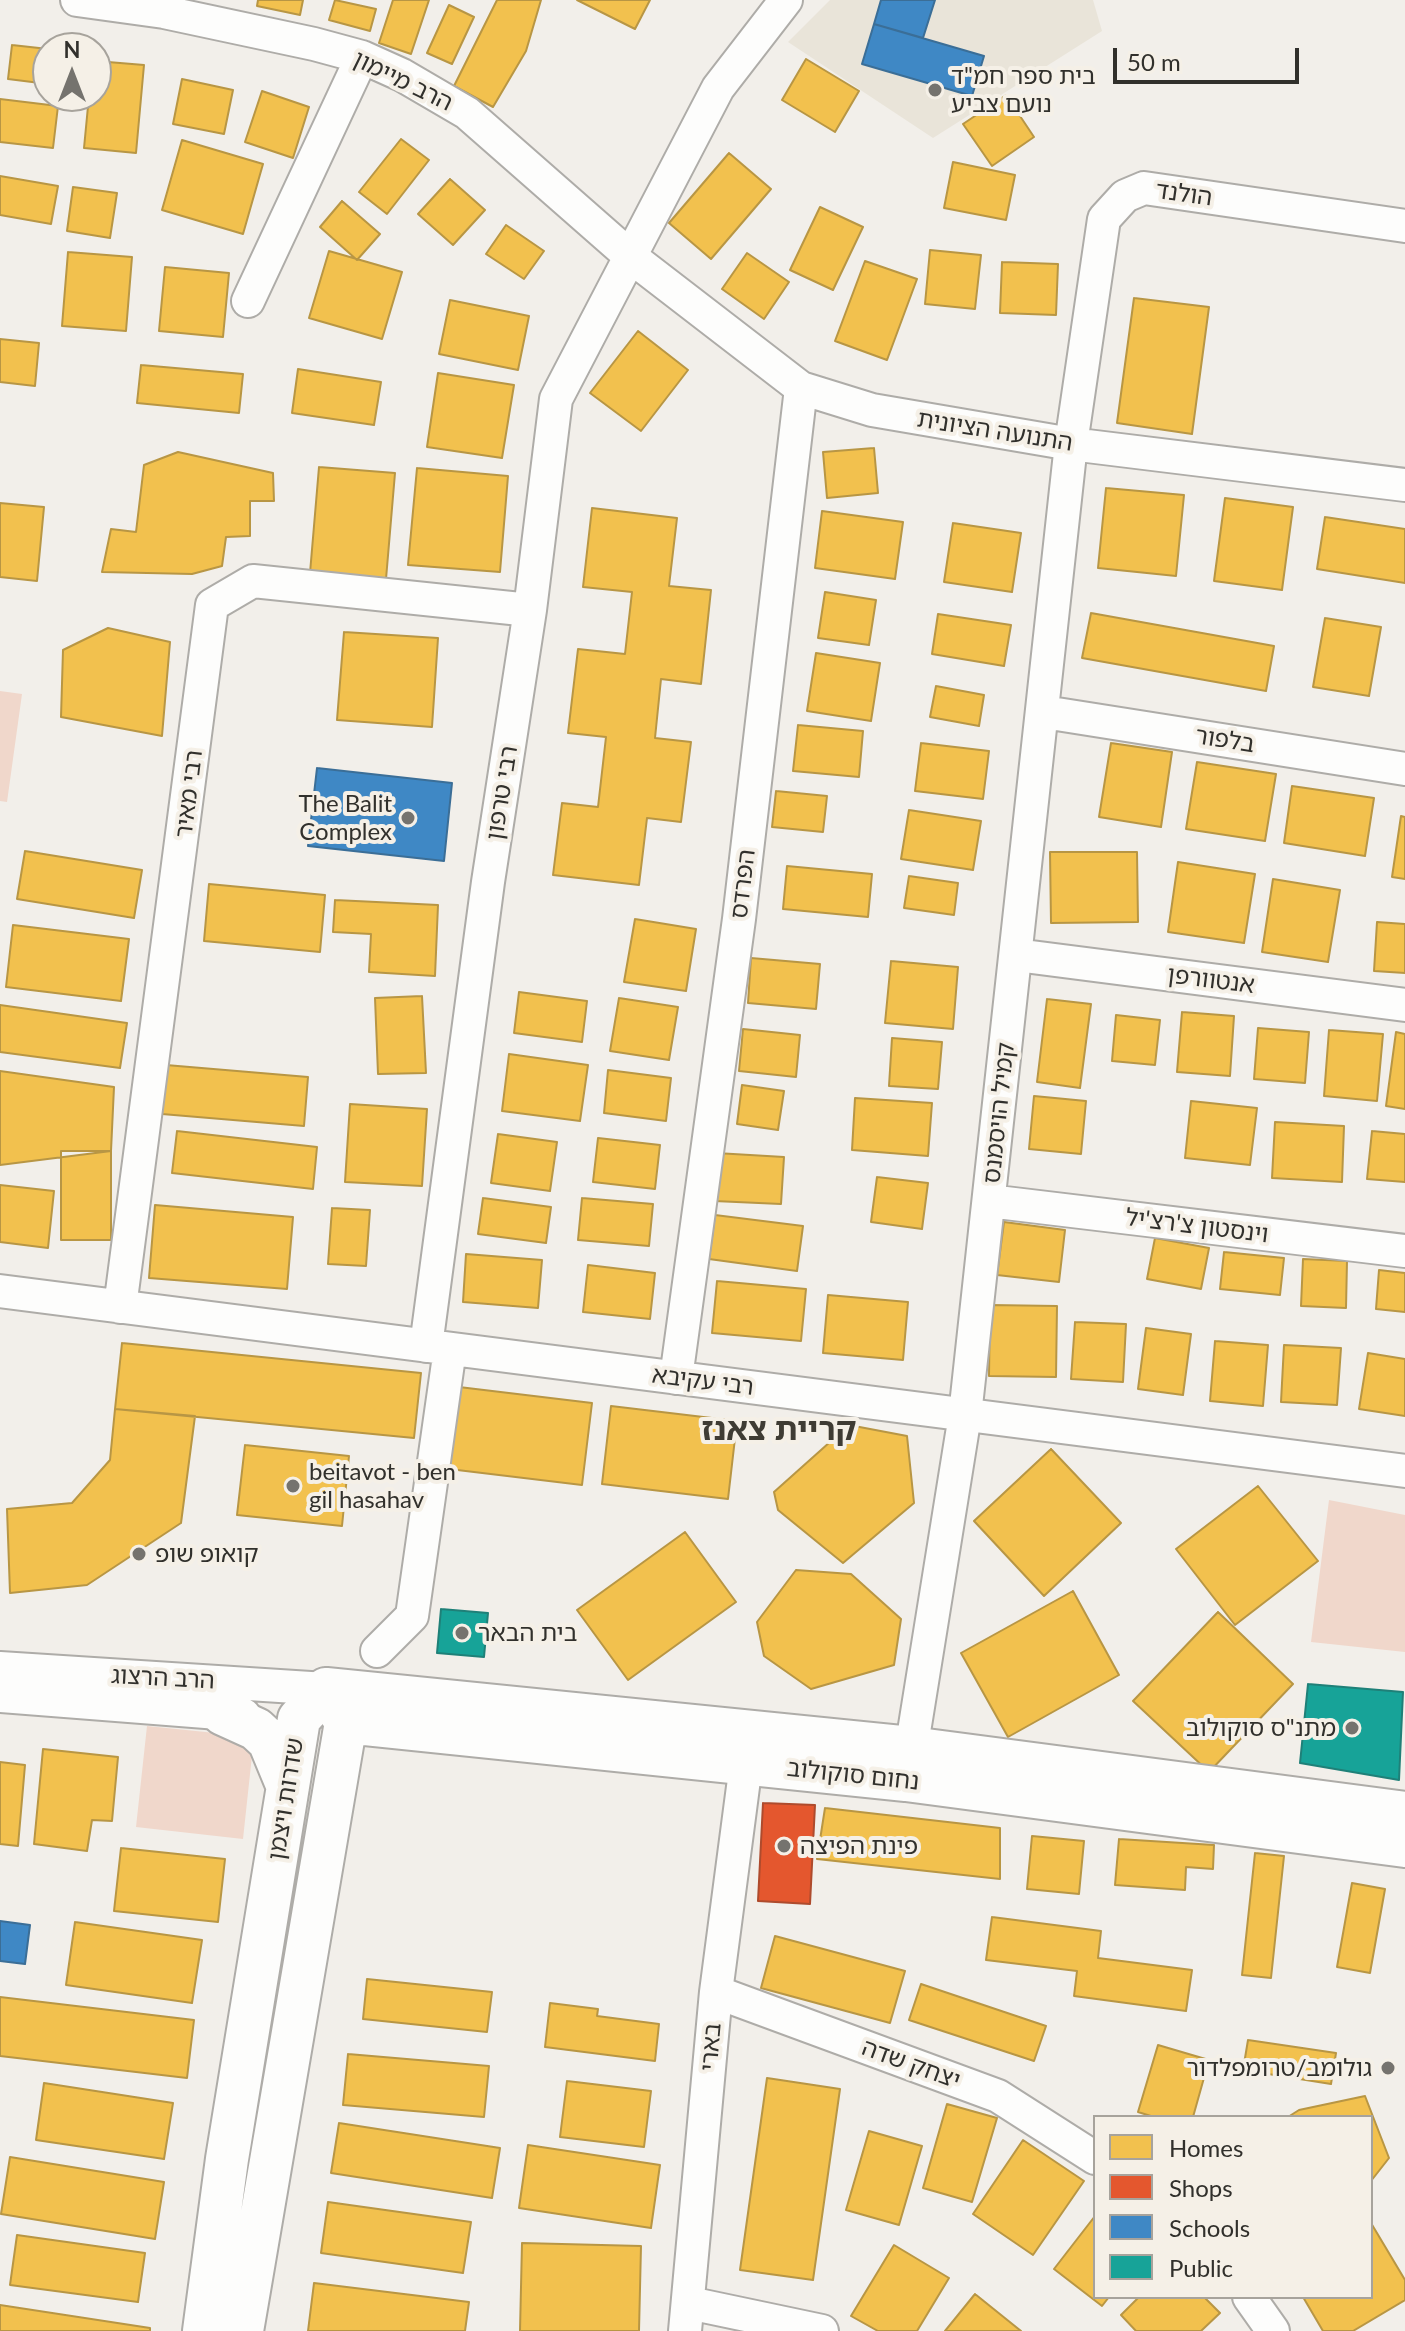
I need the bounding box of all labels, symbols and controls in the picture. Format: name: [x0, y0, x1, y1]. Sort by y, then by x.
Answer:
north arrow: [32, 32, 112, 112]
scale bar: [1117, 32, 1303, 82]
text: N: [64, 36, 80, 63]
street label: הרב מיימון: [348, 45, 458, 117]
text: 50 m: [1127, 47, 1181, 76]
place label: בית ספר חמ"ד נועם צביע: [951, 62, 1096, 118]
marker: בית ספר חמ"ד נועם צביע: [926, 81, 944, 99]
street label: הולנד: [1154, 176, 1214, 212]
street label: התנועה הציונית: [915, 404, 1075, 458]
street label: בלפור: [1193, 721, 1257, 759]
street label: רבי טרפון: [480, 744, 524, 842]
street label: רבי מאיר: [169, 748, 209, 840]
place label: The Balit Complex: [299, 790, 392, 846]
marker: The Balit Complex: [399, 809, 417, 827]
street label: הפרדס: [724, 848, 762, 920]
street label: אנטוורפן: [1166, 960, 1256, 1000]
street label: קמיל הויסמנס: [977, 1041, 1021, 1185]
street label: וינסטון צ'רצ'יל: [1124, 1203, 1270, 1249]
street label: רבי עקיבא: [650, 1360, 756, 1402]
district label: קריית צאנז: [702, 1411, 856, 1449]
place label: beitavot - ben gil hasahav: [309, 1458, 456, 1514]
marker: beitavot - ben gil hasahav: [284, 1477, 302, 1495]
place label: קואופ שופ: [155, 1540, 258, 1568]
marker: קואופ שופ: [130, 1545, 148, 1563]
place label: בית הבאר: [478, 1619, 577, 1647]
marker: בית הבאר: [453, 1624, 471, 1642]
street label: הרב הרצוג: [110, 1661, 216, 1695]
place label: מתנ"ס סוקולוב: [1186, 1714, 1336, 1742]
marker: מתנ"ס סוקולוב: [1343, 1719, 1361, 1737]
street label: שדרות ויצמן: [262, 1736, 310, 1862]
street label: נחום סוקולוב: [785, 1754, 921, 1796]
place label: פינת הפיצה: [800, 1832, 918, 1860]
marker: פינת הפיצה: [775, 1837, 793, 1855]
street label: בארי: [695, 2022, 727, 2072]
street label: יצחק שדה: [858, 2033, 964, 2095]
place label: גולומב/טרומפלדור: [1186, 2054, 1372, 2082]
marker: גולומב/טרומפלדור: [1379, 2059, 1397, 2077]
legend: [1093, 2115, 1373, 2299]
text: Homes: [1169, 2133, 1243, 2162]
text: Shops: [1169, 2173, 1233, 2202]
text: Schools: [1169, 2213, 1250, 2242]
text: Public: [1169, 2253, 1233, 2282]

